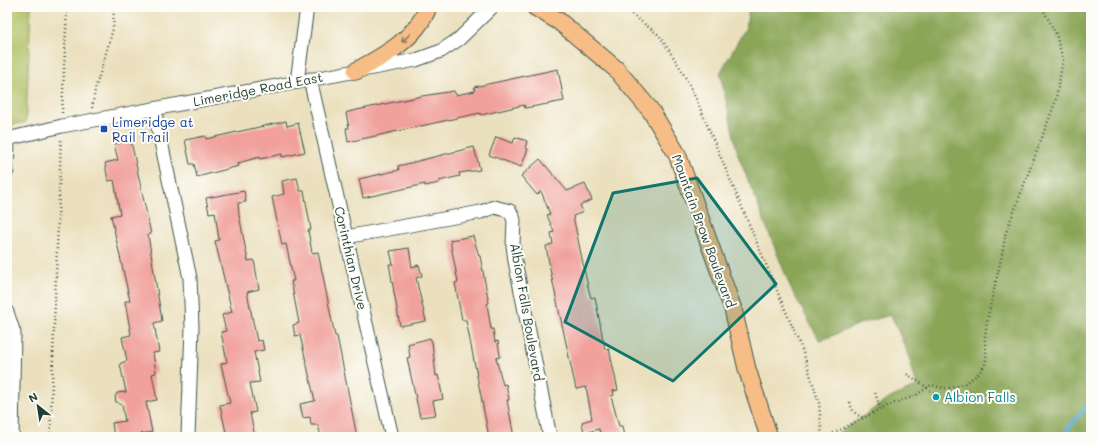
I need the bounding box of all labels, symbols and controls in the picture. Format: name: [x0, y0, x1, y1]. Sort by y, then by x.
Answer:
one-way arrow: [401, 33, 411, 43]
street label: Limeridge Road East: [192, 68, 325, 109]
place label: Limeridge at Rail Trail: [112, 113, 194, 145]
marker: Limeridge at Rail Trail: [99, 124, 109, 134]
street label: Mountain Brow Boulevard: [669, 152, 740, 310]
street label: Corinthian Drive: [331, 205, 372, 311]
street label: Albion Falls Boulevard: [507, 242, 548, 382]
north arrow: [18, 386, 58, 426]
text: N: [25, 388, 40, 405]
place label: Albion Falls: [944, 388, 1016, 405]
marker: Albion Falls: [931, 392, 941, 402]

